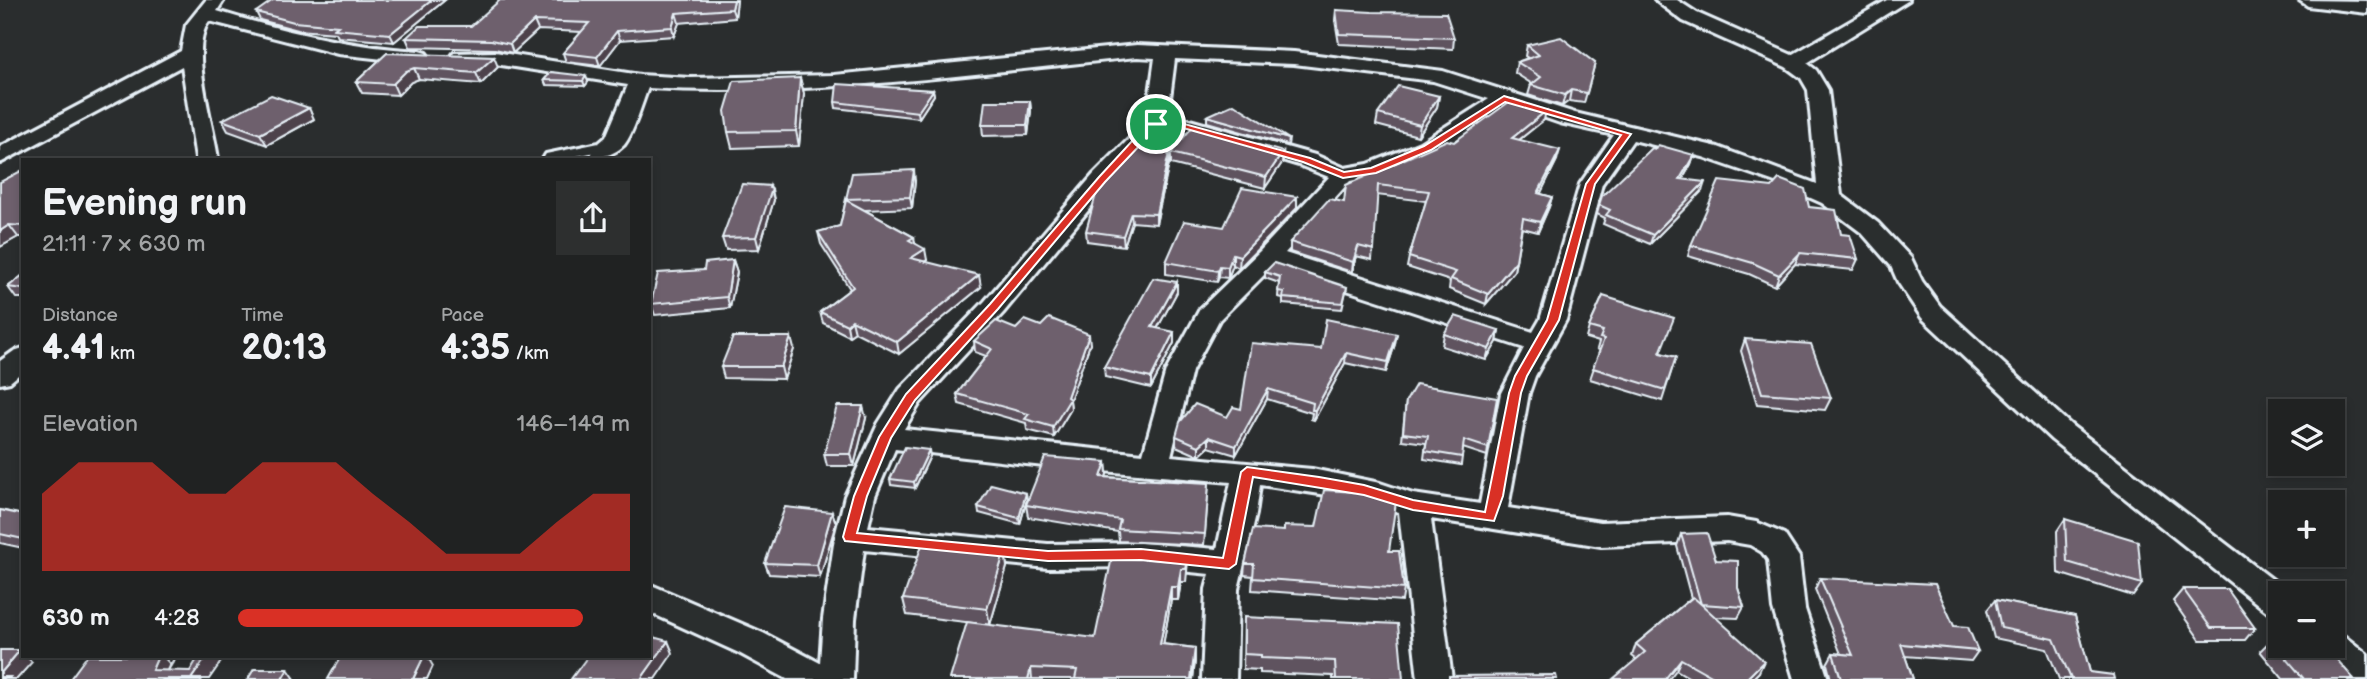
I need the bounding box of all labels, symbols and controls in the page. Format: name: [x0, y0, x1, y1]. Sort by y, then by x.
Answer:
pin: [1126, 94, 1186, 154]
icon: arrive: [1137, 105, 1175, 143]
text: Evening run: [42, 181, 247, 226]
button: share: [556, 181, 630, 255]
text: 21:11 · 7 × 630 m: [42, 230, 206, 258]
text: Distance: [42, 304, 118, 327]
text: Time: [241, 304, 283, 327]
text: Pace: [441, 304, 484, 327]
text: 4.41: [42, 327, 105, 370]
text: 20:13: [241, 327, 327, 370]
text: 4:35: [441, 327, 510, 370]
text: km: [105, 342, 135, 365]
text: /km: [510, 342, 549, 365]
map controls: [2268, 399, 2345, 658]
button: layers: [2268, 399, 2345, 476]
text: Elevation: [42, 410, 138, 438]
text: 146–149 m: [516, 410, 630, 438]
button: +: [2268, 490, 2345, 567]
button: −: [2268, 581, 2345, 658]
text: 630 m: [42, 604, 110, 632]
text: 4:28: [154, 604, 200, 632]

